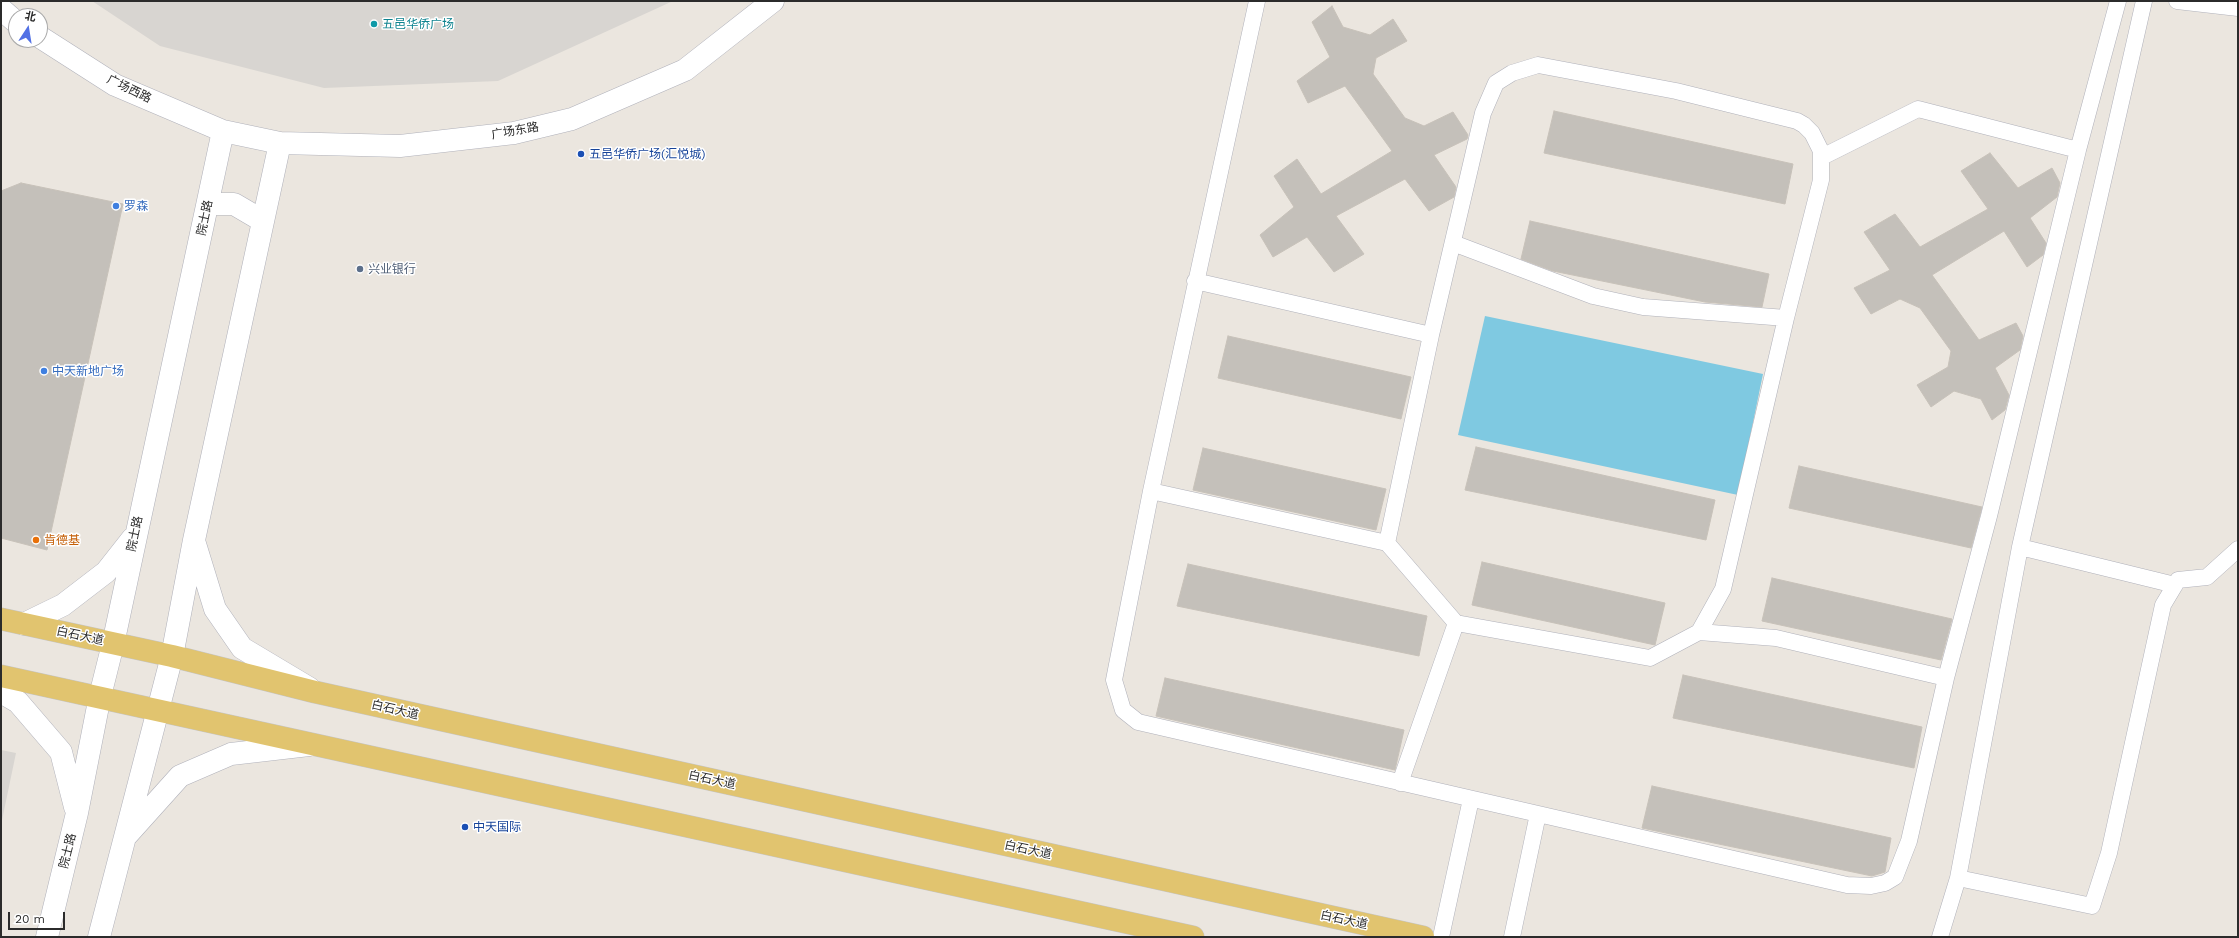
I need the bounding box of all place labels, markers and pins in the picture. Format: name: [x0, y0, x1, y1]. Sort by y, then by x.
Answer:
place label: 五邑华侨广场: [382, 17, 454, 31]
marker: 五邑华侨广场: [369, 19, 379, 29]
place label: 五邑华侨广场(汇悦城): [589, 147, 705, 161]
marker: 五邑华侨广场(汇悦城): [576, 149, 586, 159]
place label: 罗森: [124, 199, 148, 213]
marker: 罗森: [111, 201, 121, 211]
place label: 兴业银行: [368, 262, 416, 276]
marker: 兴业银行: [355, 264, 365, 274]
place label: 中天新地广场: [52, 364, 124, 378]
marker: 中天新地广场: [39, 366, 49, 376]
place label: 肯德基: [44, 533, 80, 547]
marker: 肯德基: [31, 535, 41, 545]
place label: 中天国际: [473, 820, 521, 834]
marker: 中天国际: [460, 822, 470, 832]

